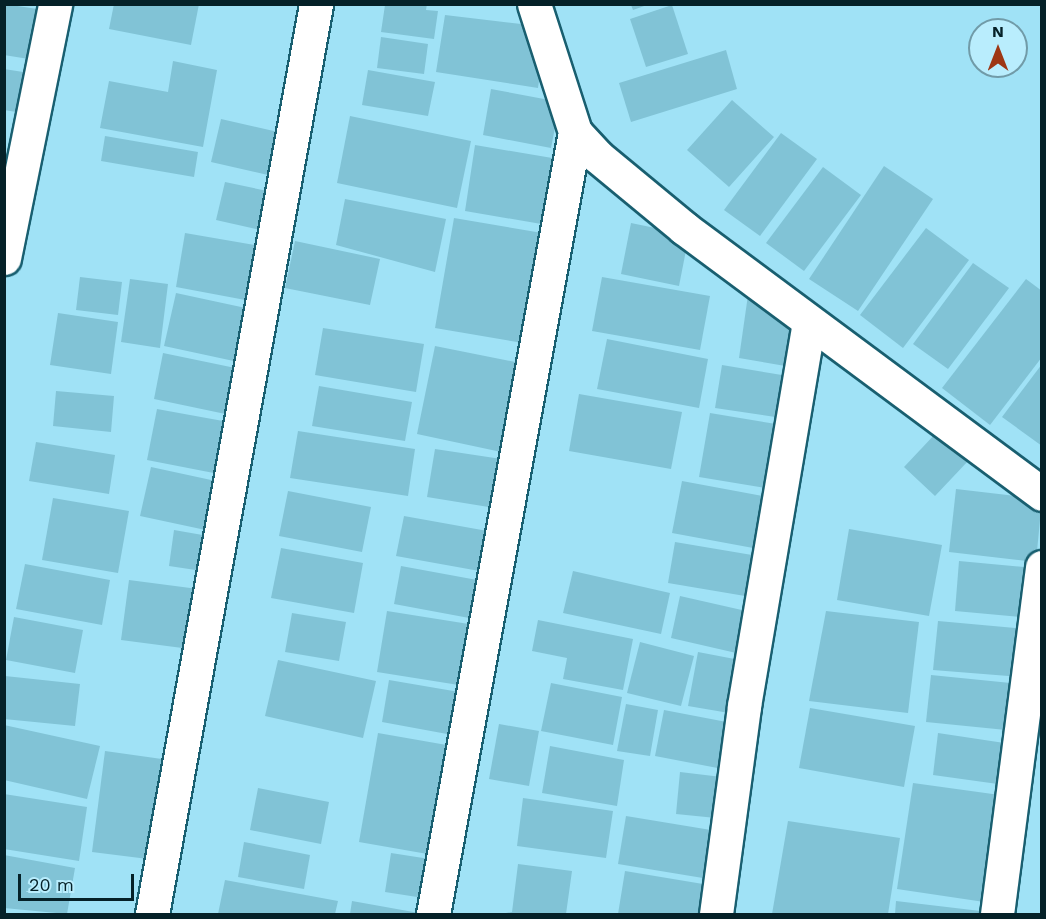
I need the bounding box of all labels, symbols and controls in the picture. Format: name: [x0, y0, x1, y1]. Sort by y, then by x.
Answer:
north arrow: [968, 18, 1028, 78]
text: N: [992, 22, 1004, 41]
scale bar: [21, 862, 136, 900]
text: 20 m: [29, 874, 74, 895]

